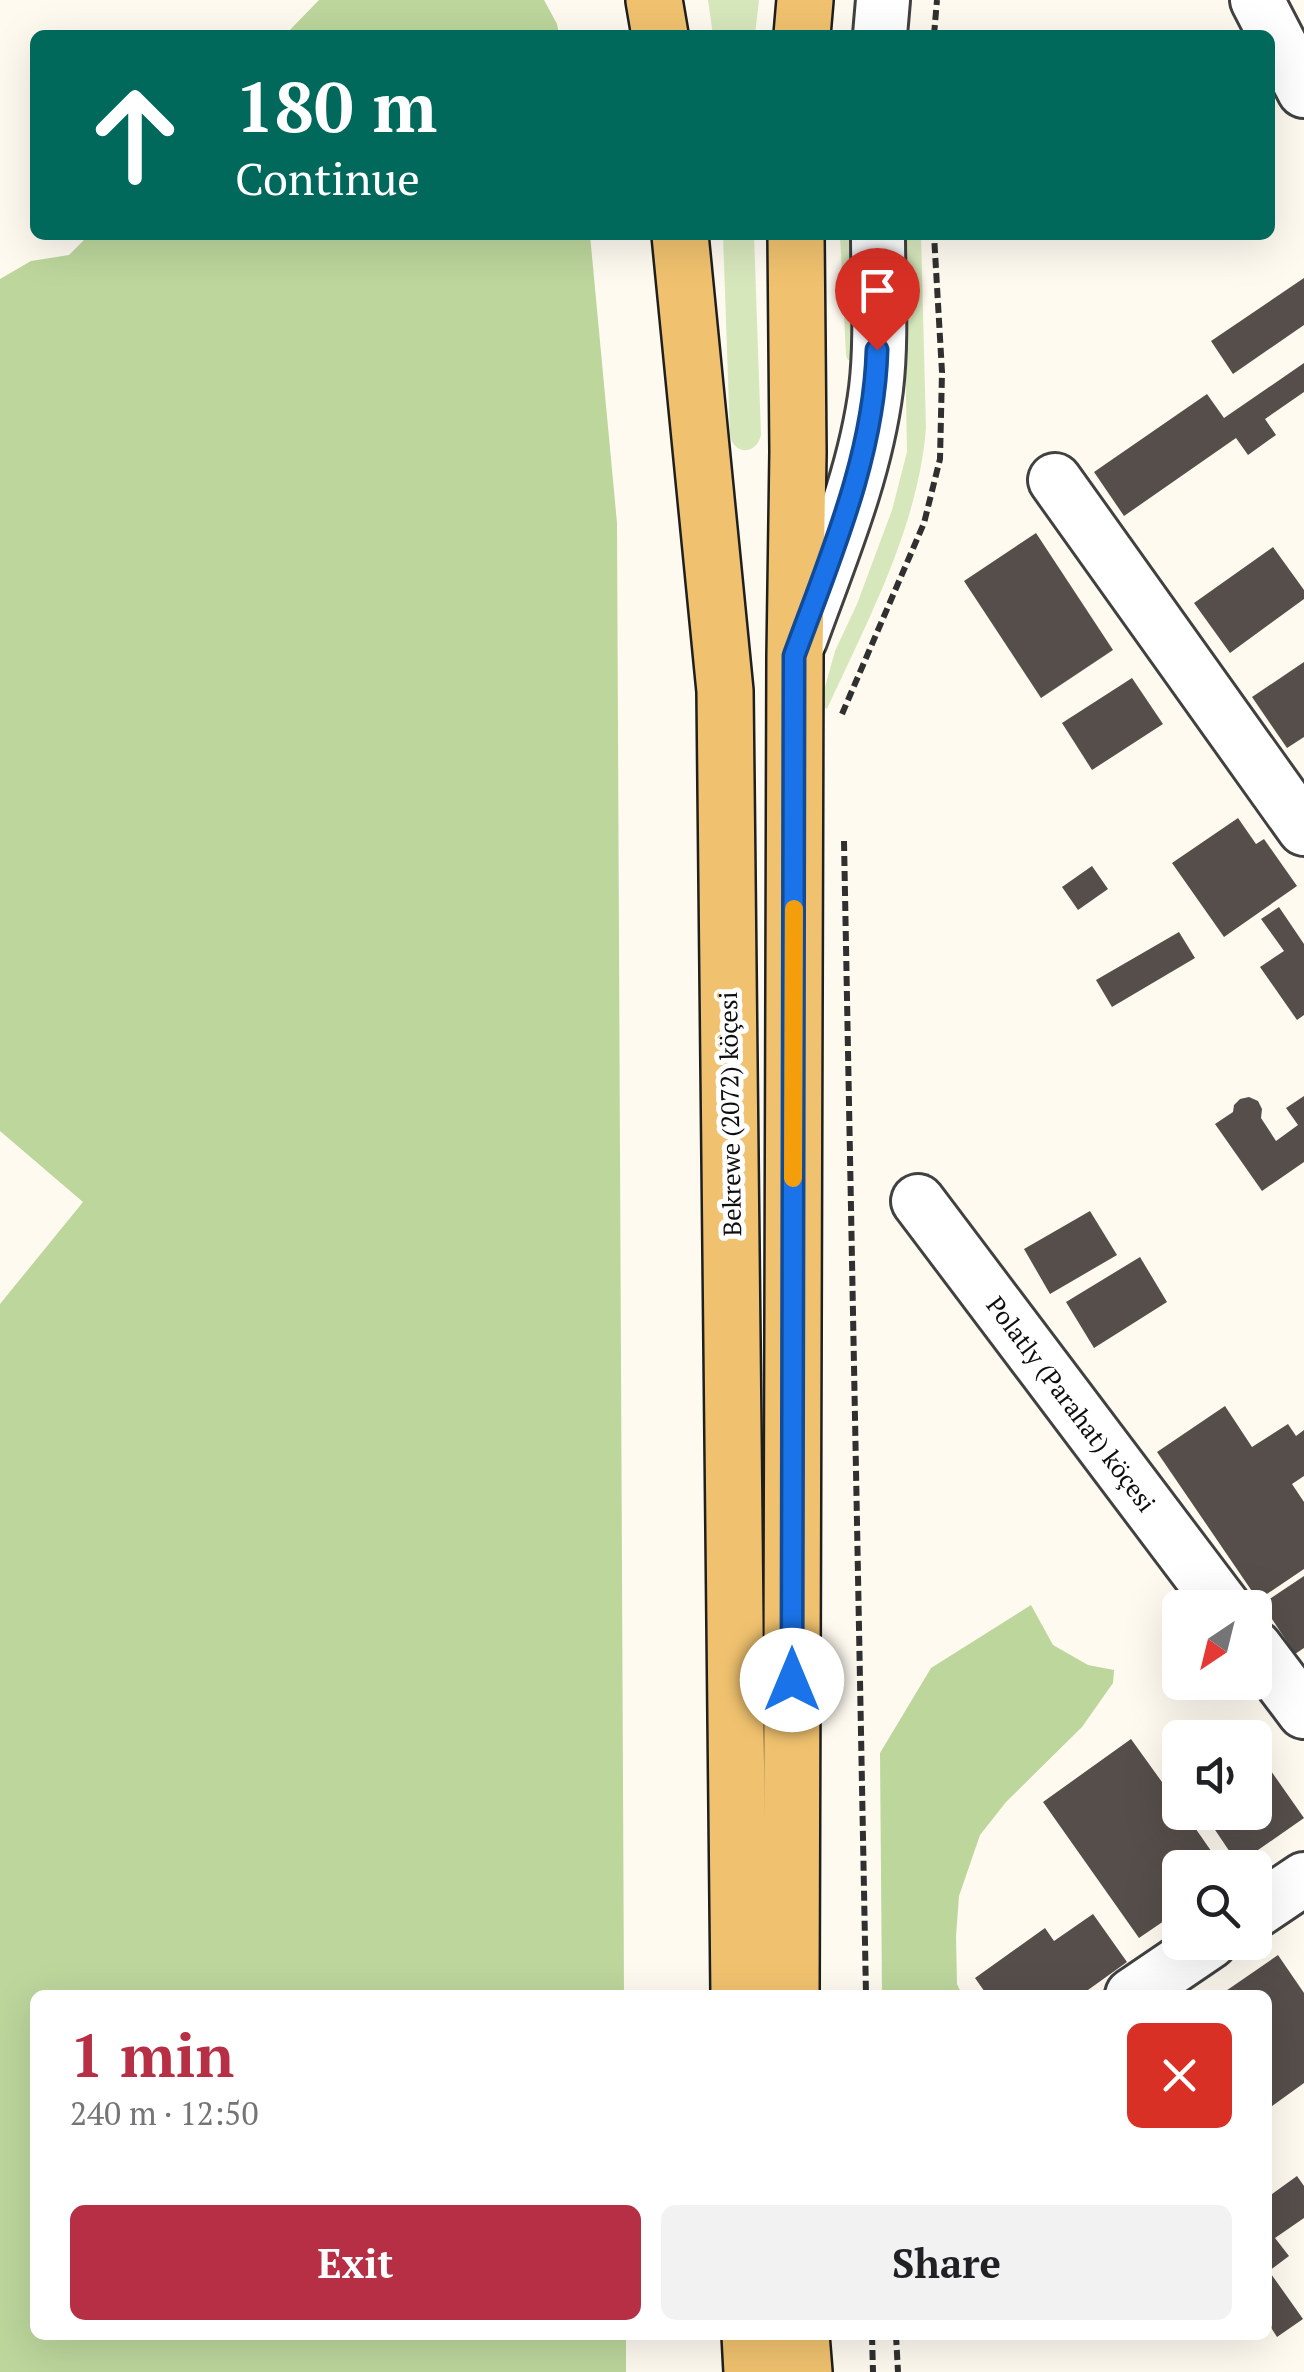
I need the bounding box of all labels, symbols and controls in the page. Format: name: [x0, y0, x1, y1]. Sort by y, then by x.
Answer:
text: 180 m: [235, 59, 437, 152]
icon: ahead: [70, 70, 200, 200]
text: Continue: [235, 148, 420, 208]
pin: [835, 248, 920, 351]
icon: arrive: [850, 263, 905, 318]
street label: Bekrewe (2072) köçesi: [711, 991, 748, 1237]
street label: Polatly (Parahat) köçesi: [979, 1289, 1163, 1518]
north arrow: [1162, 1590, 1272, 1700]
map controls: [1162, 1590, 1272, 1960]
position arrow: [740, 1628, 844, 1732]
button: sound: [1162, 1720, 1272, 1830]
button: search: [1162, 1850, 1272, 1960]
text: 1 min: [70, 2015, 234, 2094]
button: close: [1127, 2023, 1232, 2128]
text: 240 m · 12:50: [70, 2092, 258, 2134]
button: Exit: [70, 2205, 641, 2320]
button: Share: [661, 2205, 1232, 2320]

